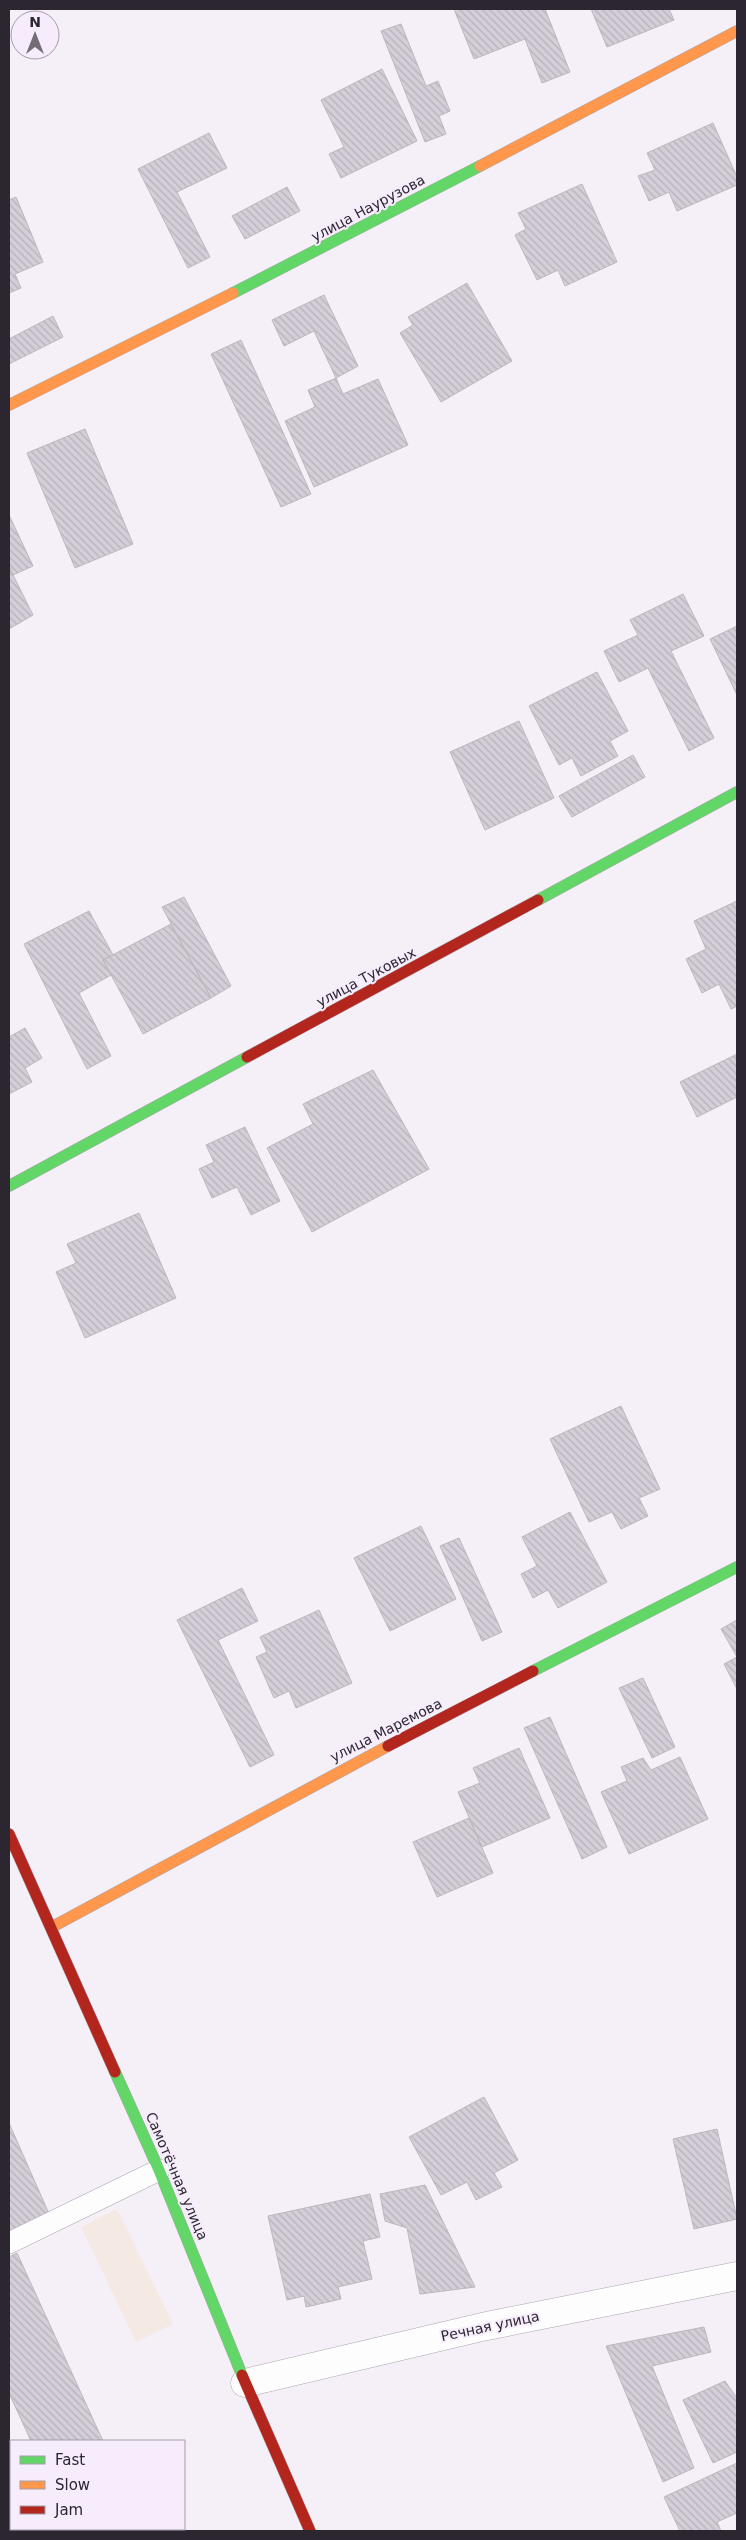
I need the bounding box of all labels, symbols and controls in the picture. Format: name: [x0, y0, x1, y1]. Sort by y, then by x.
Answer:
north arrow: [10, 10, 60, 60]
text: N: [29, 14, 41, 30]
street label: улица Наурузова: [308, 171, 428, 245]
street label: улица Туковых: [314, 944, 418, 1010]
street label: улица Маремова: [328, 1695, 444, 1765]
street label: Самотёчная улица: [143, 2110, 211, 2242]
street label: Речная улица: [439, 2308, 541, 2344]
legend: [10, 2440, 185, 2530]
text: Fast: [55, 2451, 85, 2469]
text: Slow: [55, 2476, 90, 2494]
text: Jam: [54, 2501, 83, 2519]

